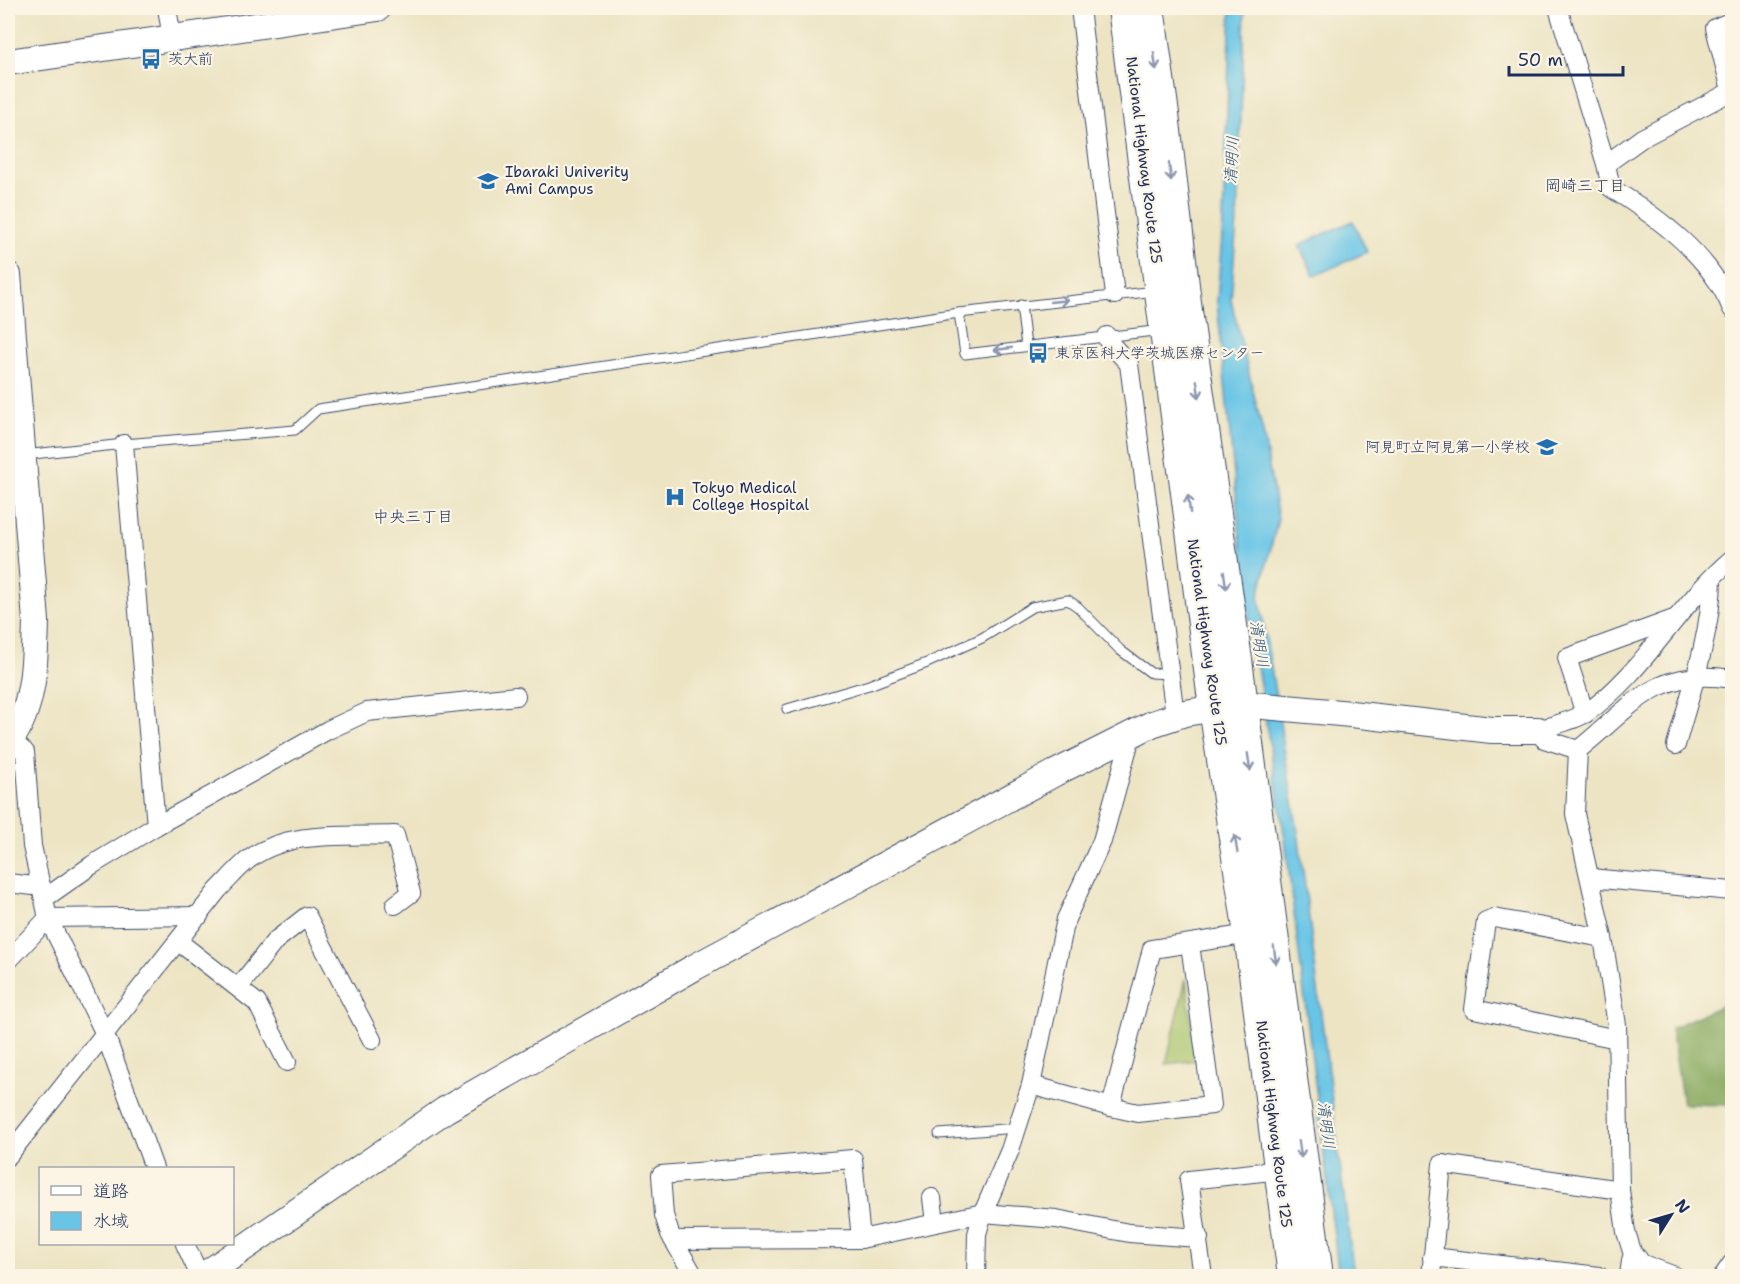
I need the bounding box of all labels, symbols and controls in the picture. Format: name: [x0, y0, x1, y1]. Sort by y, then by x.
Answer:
scale bar: [1509, 39, 1623, 77]
bus stop icon: 茨大前: [139, 47, 163, 71]
text: 50 m: [1518, 48, 1563, 72]
place label: 茨大前: [168, 49, 213, 69]
one-way arrow: [1150, 50, 1161, 70]
street label: National Highway Route 125: [1121, 55, 1167, 265]
water label: 清明川: [1220, 136, 1243, 185]
place label: Ibaraki Univerity Ami Campus: [505, 162, 629, 199]
one-way arrow: [1164, 162, 1175, 182]
school or university icon: Ibaraki Univerity Ami Campus: [476, 169, 500, 193]
district label: 岡崎三丁目: [1545, 175, 1625, 196]
one-way arrow: [1048, 295, 1068, 306]
bus stop icon: 東京医科大学茨城医療センター: [1026, 341, 1050, 365]
place label: 東京医科大学茨城医療センター: [1055, 343, 1264, 363]
one-way arrow: [993, 344, 1013, 355]
one-way arrow: [1192, 379, 1203, 399]
school or university icon: 阿見町立阿見第一小学校: [1535, 435, 1559, 459]
place label: 阿見町立阿見第一小学校: [1365, 437, 1530, 457]
place label: Tokyo Medical College Hospital: [692, 478, 810, 515]
hospital icon: Tokyo Medical College Hospital: [663, 485, 687, 509]
one-way arrow: [1183, 494, 1194, 514]
district label: 中央三丁目: [373, 506, 453, 527]
street label: National Highway Route 125: [1183, 537, 1231, 747]
one-way arrow: [1220, 569, 1231, 589]
water label: 清明川: [1245, 619, 1274, 669]
one-way arrow: [1243, 752, 1254, 772]
one-way arrow: [1230, 835, 1241, 855]
one-way arrow: [1269, 945, 1280, 965]
street label: National Highway Route 125: [1251, 1019, 1297, 1229]
water label: 清明川: [1313, 1100, 1340, 1150]
one-way arrow: [1295, 1138, 1306, 1158]
legend: [39, 1167, 234, 1245]
text: 道路: [93, 1179, 129, 1203]
north arrow: [1641, 1185, 1701, 1245]
text: N: [1670, 1195, 1695, 1218]
text: 水域: [93, 1209, 129, 1233]

